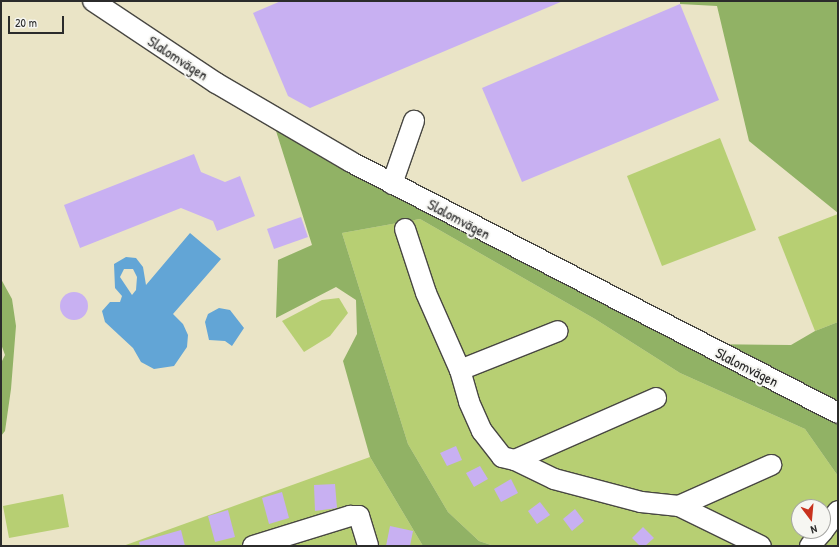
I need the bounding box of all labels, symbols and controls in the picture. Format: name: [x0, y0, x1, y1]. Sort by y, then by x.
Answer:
scale bar: [10, 8, 66, 34]
text: 20 m: [15, 14, 37, 31]
street label: Slalomvägen: [144, 32, 212, 84]
street label: Slalomvägen: [425, 195, 493, 243]
street label: Slalomvägen: [712, 343, 782, 391]
north arrow: [791, 499, 831, 539]
text: N: [809, 522, 819, 537]

